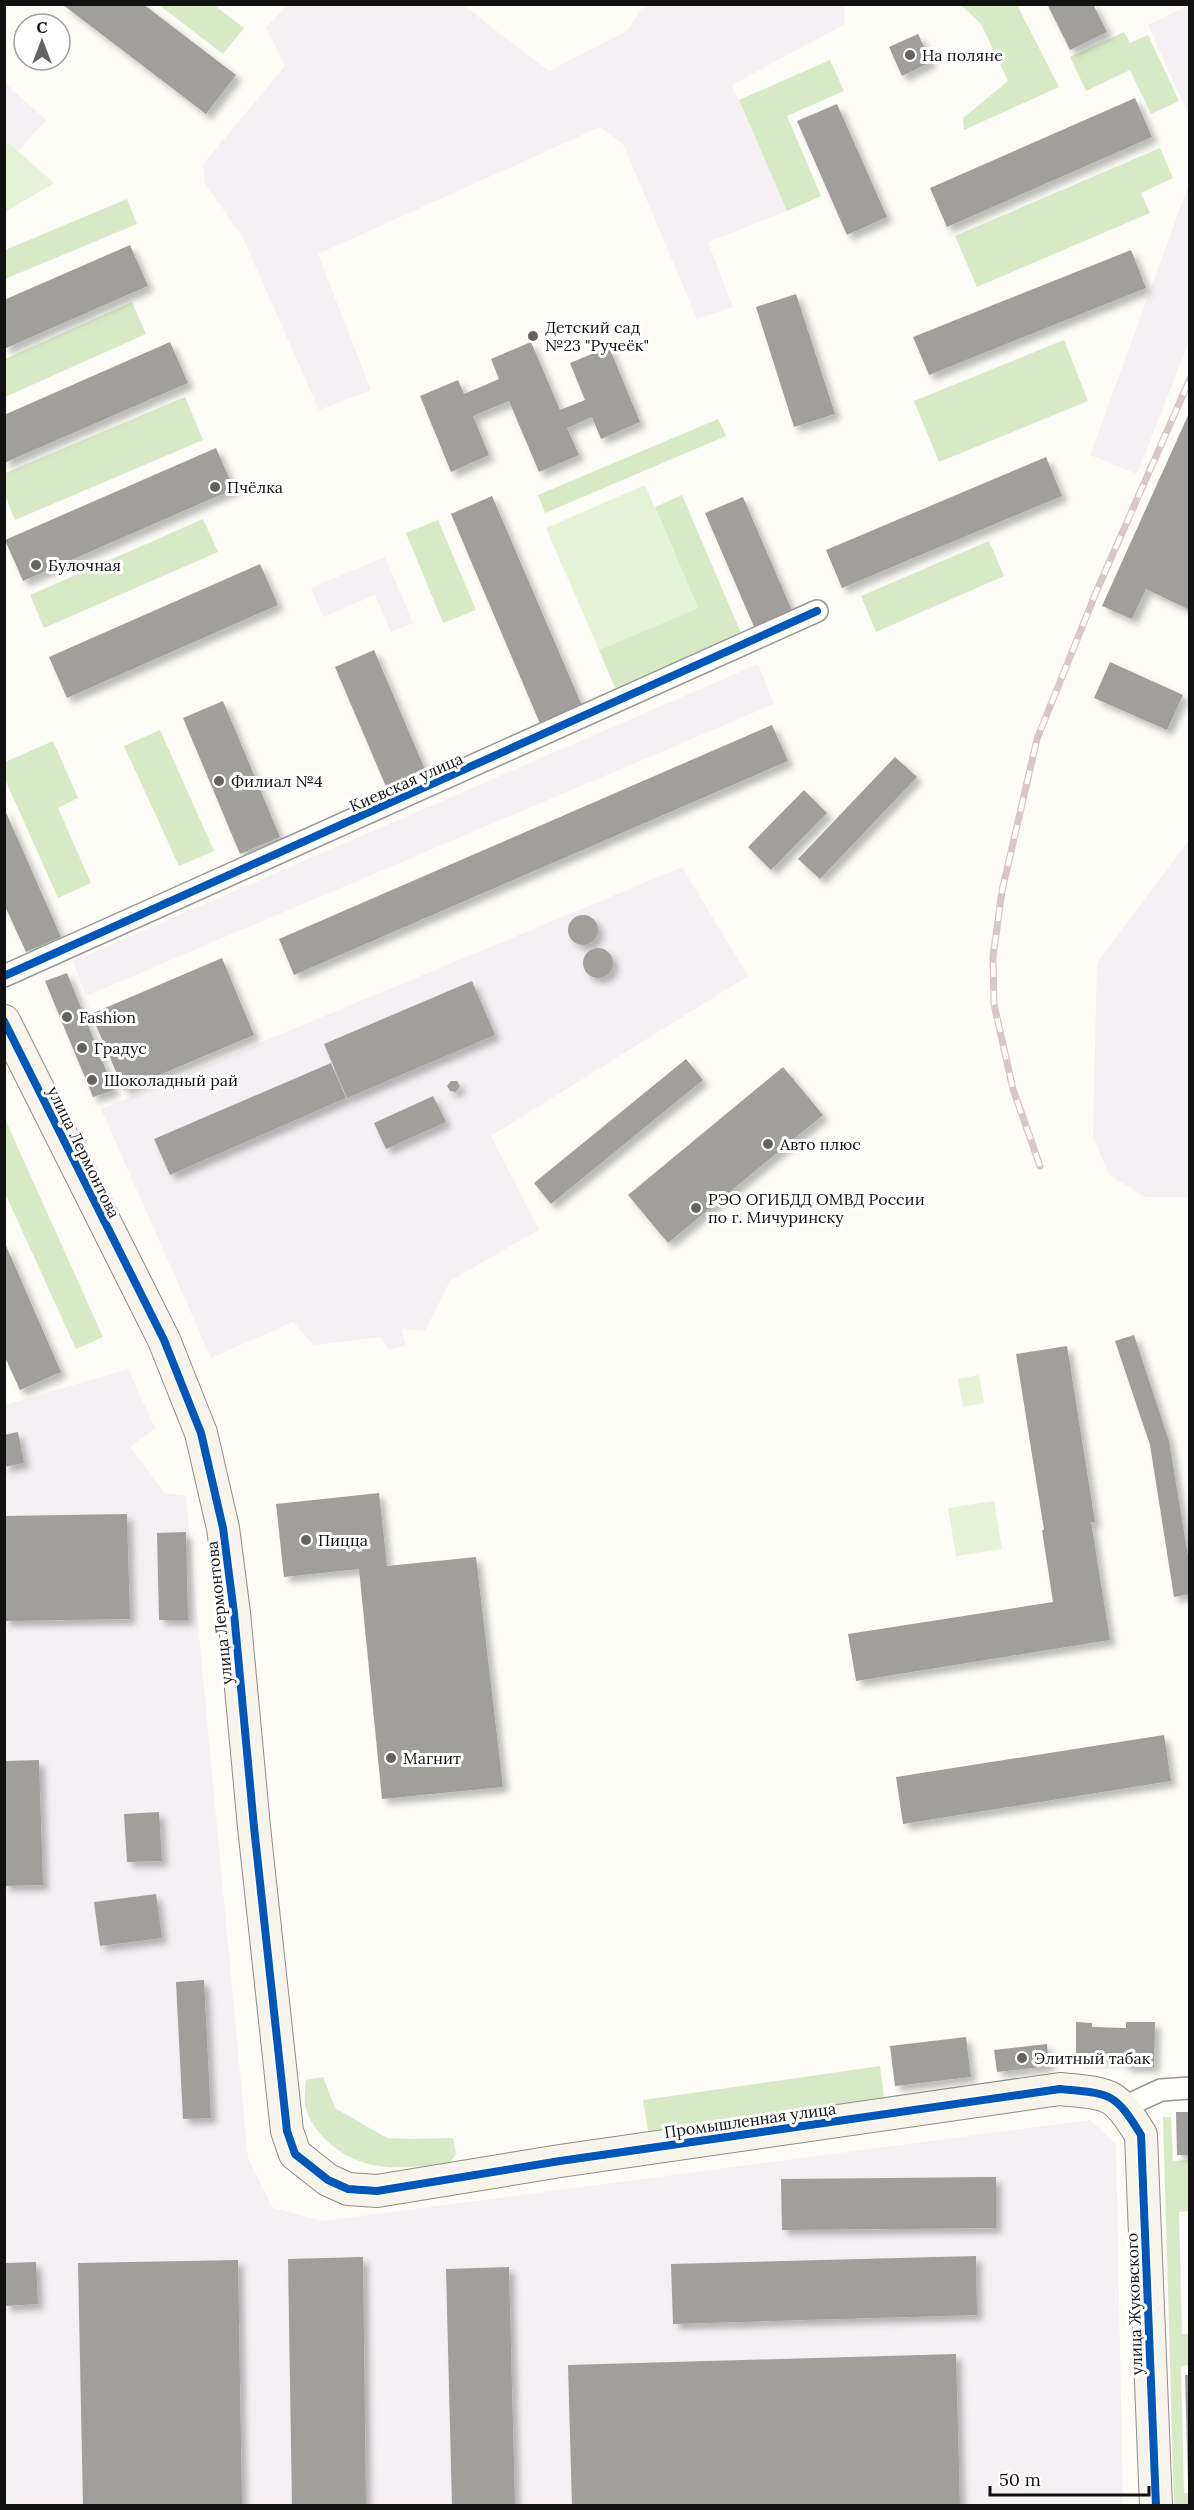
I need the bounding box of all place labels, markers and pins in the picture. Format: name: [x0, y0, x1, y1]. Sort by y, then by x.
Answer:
place label: На поляне: [922, 45, 1003, 65]
marker: На поляне: [903, 48, 917, 62]
place label: Детский сад №23 "Ручеёк": [545, 317, 649, 355]
marker: Детский сад №23 "Ручеёк": [526, 329, 540, 343]
place label: Пчёлка: [227, 477, 283, 497]
marker: Пчёлка: [208, 480, 222, 494]
place label: Булочная: [48, 555, 121, 575]
marker: Булочная: [29, 558, 43, 572]
place label: Филиал №4: [231, 771, 323, 791]
marker: Филиал №4: [212, 774, 226, 788]
place label: Fashion: [79, 1007, 136, 1027]
marker: Fashion: [60, 1010, 74, 1024]
place label: Градус: [94, 1038, 147, 1058]
marker: Градус: [75, 1041, 89, 1055]
place label: Шоколадный рай: [104, 1070, 238, 1090]
marker: Шоколадный рай: [85, 1073, 99, 1087]
place label: Авто плюс: [779, 1134, 861, 1154]
marker: Авто плюс: [761, 1137, 775, 1151]
place label: РЭО ОГИБДД ОМВД России по г. Мичуринску: [708, 1189, 925, 1227]
marker: РЭО ОГИБДД ОМВД России по г. Мичуринску: [689, 1201, 703, 1215]
place label: Пицца: [318, 1530, 368, 1550]
marker: Пицца: [299, 1533, 313, 1547]
place label: Магнит: [403, 1748, 461, 1768]
marker: Магнит: [384, 1751, 398, 1765]
place label: Элитный табак: [1034, 2048, 1151, 2068]
marker: Элитный табак: [1015, 2051, 1029, 2065]

